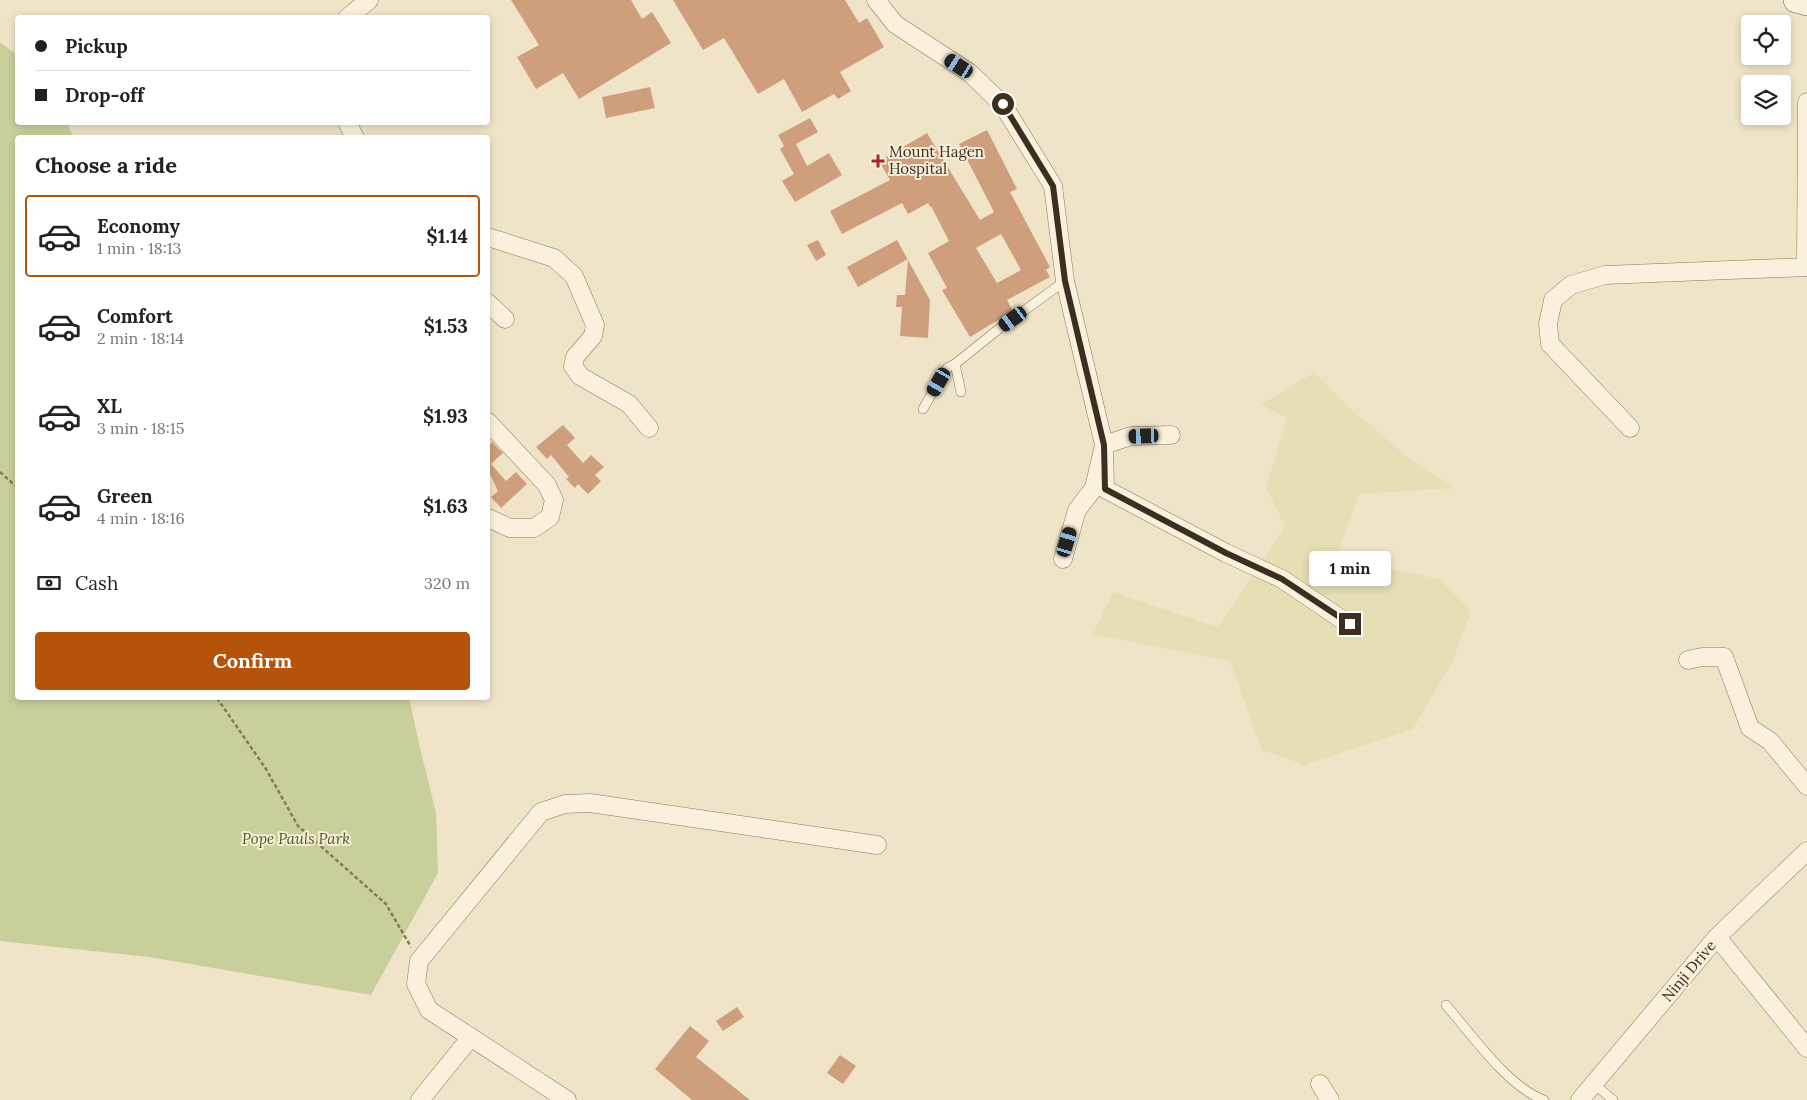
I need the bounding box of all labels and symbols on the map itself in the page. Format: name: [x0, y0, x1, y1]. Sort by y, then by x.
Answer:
car: [942, 52, 975, 80]
route start: [992, 93, 1014, 115]
place label: Mount Hagen Hospital: [889, 142, 984, 178]
marker: Mount Hagen Hospital: [871, 154, 885, 168]
car: [996, 304, 1029, 334]
car: [925, 365, 952, 399]
car: [1128, 428, 1159, 444]
car: [1055, 525, 1078, 559]
callout: 1 min: [1309, 552, 1391, 586]
route end: [1339, 613, 1361, 635]
park label: Pope Pauls Park: [242, 829, 350, 848]
street label: Ninji Drive: [1657, 936, 1720, 1005]

